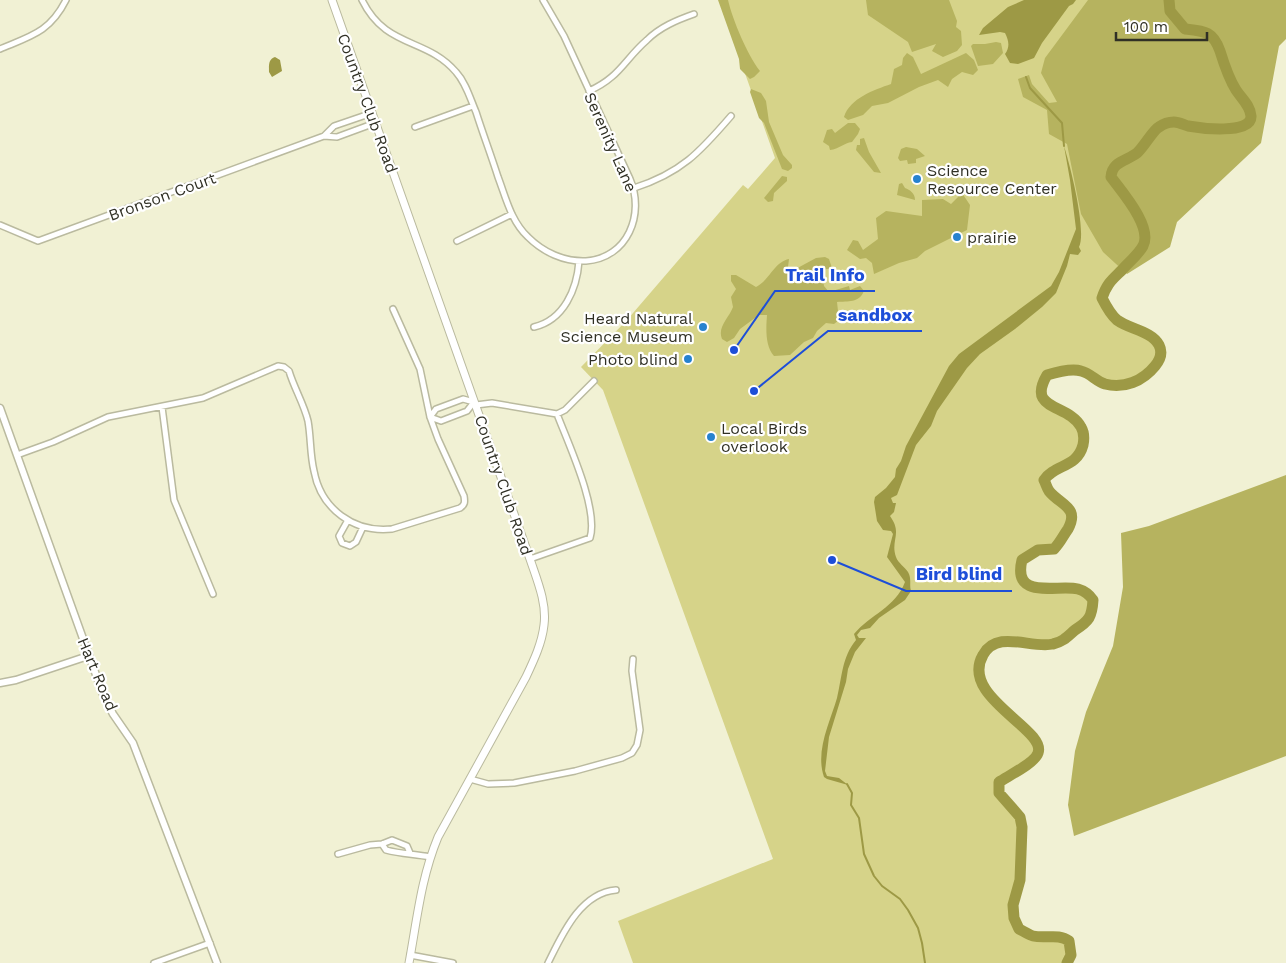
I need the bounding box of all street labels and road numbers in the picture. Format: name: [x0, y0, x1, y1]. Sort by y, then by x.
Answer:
street label: Country Club Road: [333, 31, 402, 176]
street label: Serenity Lane: [580, 89, 641, 195]
street label: Bronson Court: [106, 168, 219, 225]
street label: Country Club Road: [471, 413, 536, 558]
street label: Hart Road: [74, 635, 122, 714]

